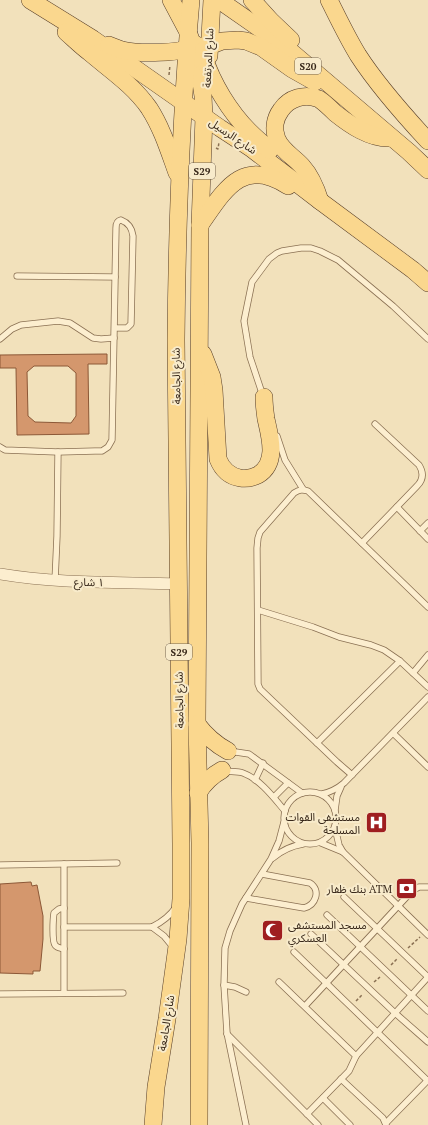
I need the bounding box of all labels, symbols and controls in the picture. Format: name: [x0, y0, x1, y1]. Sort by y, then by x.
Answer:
street label: شارع المرتفعة: [199, 27, 218, 88]
road number: S20: [295, 58, 321, 74]
street label: شارع الرسيل: [206, 115, 260, 158]
road number: S29: [189, 163, 215, 179]
street label: شارع الجامعة: [169, 347, 184, 404]
street label: ١ شارع: [74, 575, 104, 590]
road number: S29: [166, 644, 192, 660]
street label: شارع الجامعة: [172, 671, 187, 728]
place label: مستشفى القوات المسلحة: [286, 810, 360, 837]
hospital icon: مستشفى القوات المسلحة: [363, 810, 389, 836]
bank icon: بنك ظفار ATM: [394, 876, 420, 902]
place label: بنك ظفار ATM: [326, 882, 392, 896]
mosque icon: مسجد المستشفى العسكري: [260, 918, 286, 944]
place label: مسجد المستشفى العسكري: [288, 918, 367, 948]
street label: شارع الجامعة: [155, 994, 178, 1052]

